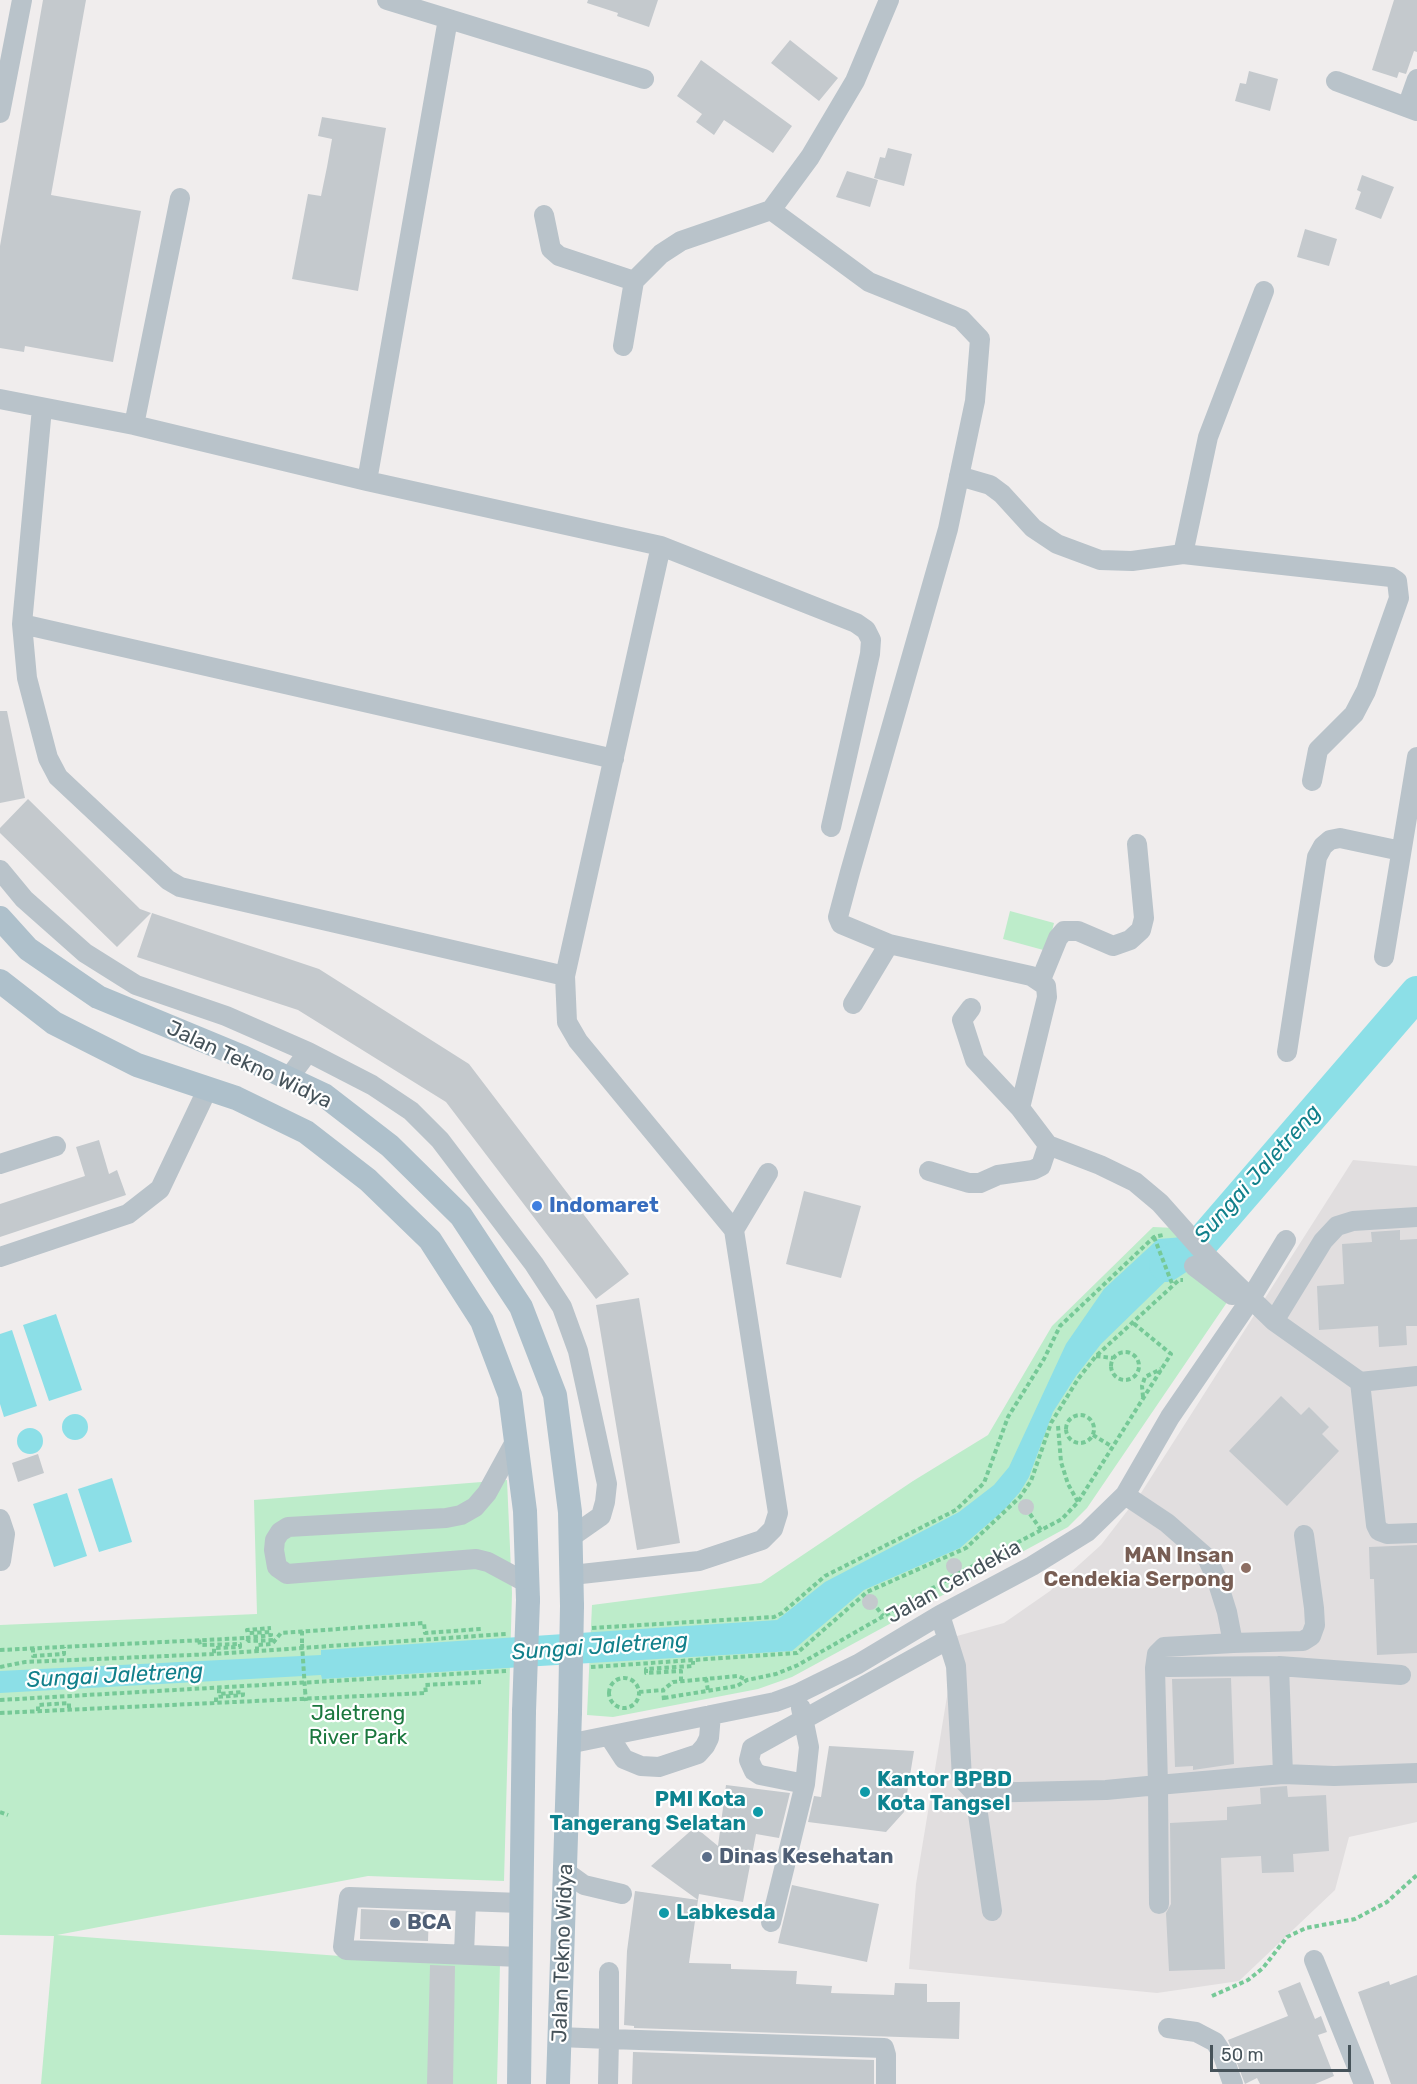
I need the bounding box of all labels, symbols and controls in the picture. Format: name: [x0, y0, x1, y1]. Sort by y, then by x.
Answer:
street label: Jalan Tekno Widya: [162, 1016, 336, 1114]
water label: Sungai Jaletreng: [1189, 1100, 1327, 1248]
place label: Indomaret: [549, 1193, 659, 1219]
marker: Indomaret: [530, 1199, 544, 1213]
street label: Jalan Cendekia: [882, 1535, 1026, 1629]
place label: MAN Insan Cendekia Serpong: [1044, 1543, 1234, 1593]
marker: MAN Insan Cendekia Serpong: [1239, 1561, 1253, 1575]
water label: Sungai Jaletreng: [511, 1628, 689, 1666]
water label: Sungai Jaletreng: [26, 1658, 204, 1694]
park label: Jaletreng River Park: [309, 1701, 407, 1751]
place label: Kantor BPBD Kota Tangsel: [877, 1767, 1012, 1817]
marker: Kantor BPBD Kota Tangsel: [858, 1785, 872, 1799]
place label: PMI Kota Tangerang Selatan: [550, 1787, 746, 1837]
marker: PMI Kota Tangerang Selatan: [751, 1805, 765, 1819]
place label: Dinas Kesehatan: [719, 1844, 894, 1870]
marker: Dinas Kesehatan: [700, 1850, 714, 1864]
street label: Jalan Tekno Widya: [547, 1863, 579, 2043]
place label: Labkesda: [676, 1900, 776, 1926]
marker: Labkesda: [657, 1906, 671, 1920]
place label: BCA: [407, 1910, 451, 1936]
marker: BCA: [388, 1916, 402, 1930]
scale bar: [1213, 2033, 1354, 2071]
text: 50 m: [1221, 2044, 1264, 2066]

